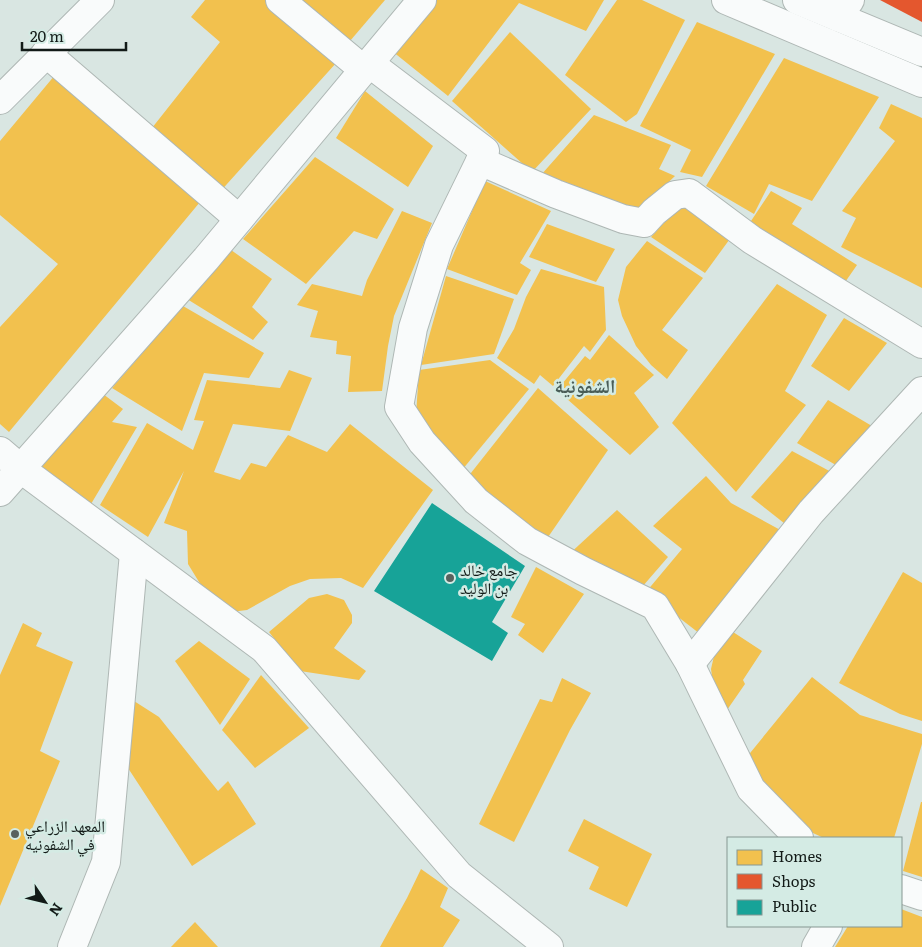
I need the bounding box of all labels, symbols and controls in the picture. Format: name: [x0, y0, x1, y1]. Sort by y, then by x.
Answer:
scale bar: [22, 20, 126, 52]
text: 20 m: [30, 24, 64, 47]
district label: الشفونية: [555, 371, 615, 399]
place label: جامع خالد بن الوليد: [460, 557, 518, 599]
marker: جامع خالد بن الوليد: [444, 572, 456, 584]
place label: المعهد الزراعي في الشفونيه: [25, 813, 105, 857]
marker: المعهد الزراعي في الشفونيه: [9, 828, 21, 840]
legend: [727, 837, 902, 927]
text: Homes: [772, 844, 822, 867]
text: Shops: [772, 869, 815, 892]
north arrow: [20, 877, 70, 927]
text: Public: [772, 894, 817, 917]
text: N: [45, 899, 68, 921]

